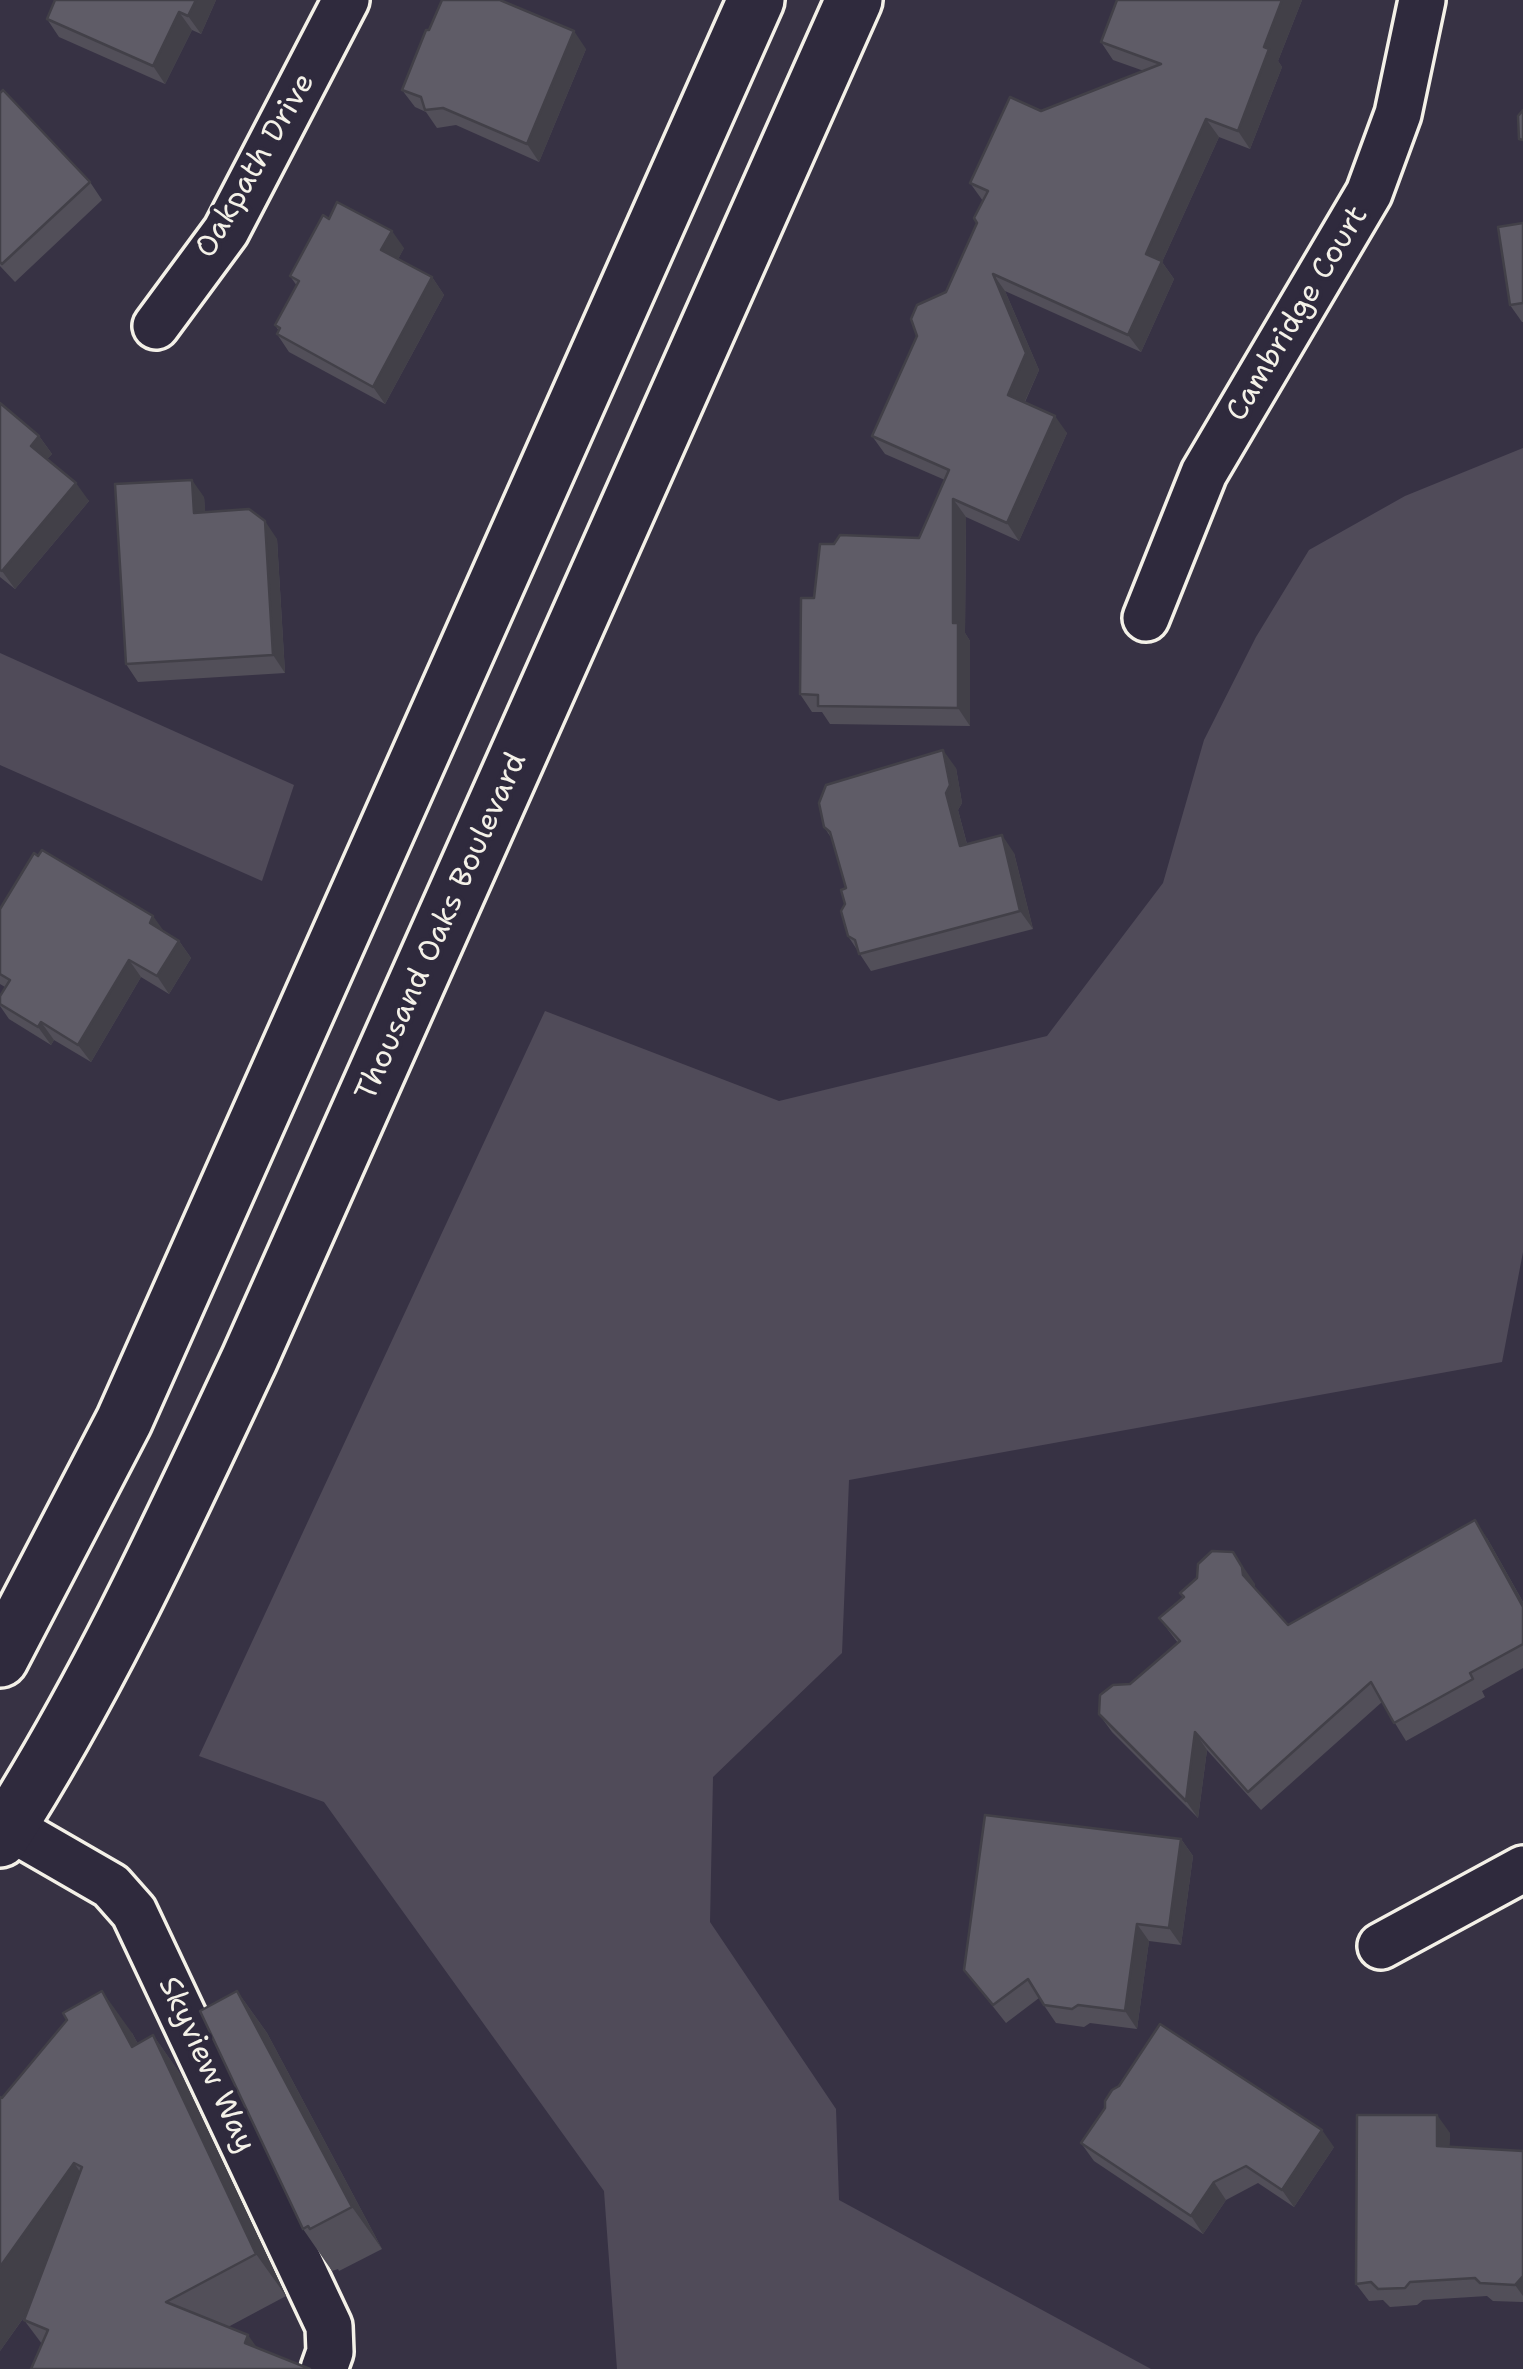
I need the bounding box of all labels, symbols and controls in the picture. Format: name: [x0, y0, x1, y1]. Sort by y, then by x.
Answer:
street label: Oakpath Drive: [189, 67, 323, 265]
street label: Cambridge Court: [1220, 200, 1376, 428]
street label: Thousand Oaks Boulevard: [349, 747, 535, 1107]
street label: Skyview Way: [150, 1971, 262, 2159]

